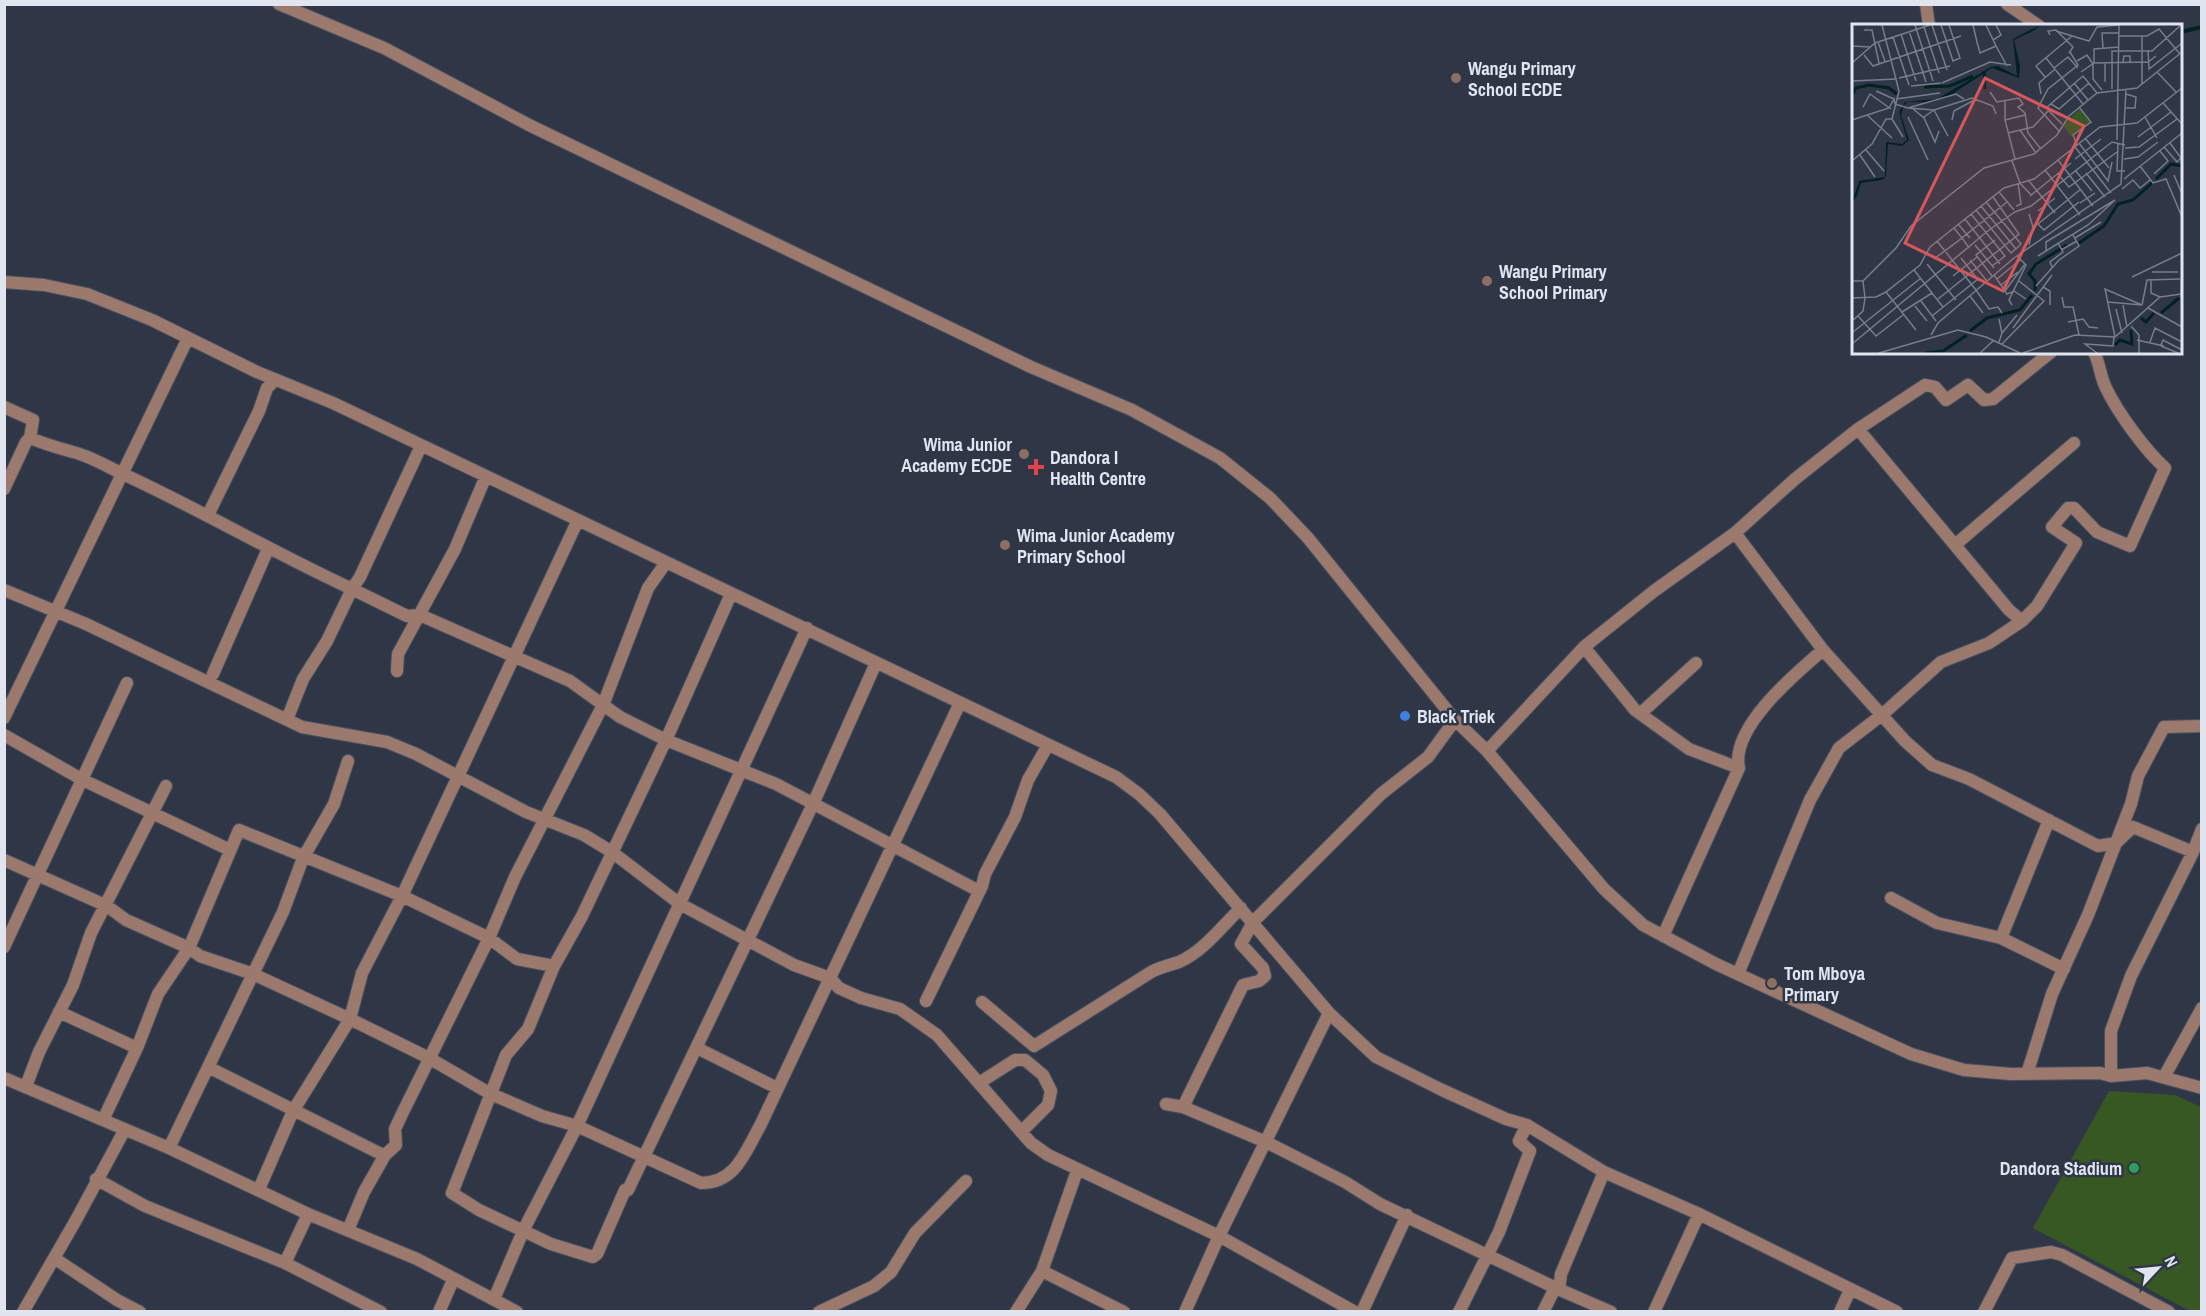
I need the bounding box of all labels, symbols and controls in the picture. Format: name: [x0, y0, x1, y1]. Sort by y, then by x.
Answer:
inset map: [1852, 24, 2182, 354]
place label: Wangu Primary School ECDE: [1468, 56, 1577, 102]
marker: Wangu Primary School ECDE: [1449, 71, 1463, 85]
place label: Wangu Primary School Primary: [1499, 259, 1608, 305]
marker: Wangu Primary School Primary: [1480, 274, 1494, 288]
place label: Wima Junior Academy ECDE: [901, 432, 1012, 478]
place label: Dandora I Health Centre: [1050, 445, 1146, 491]
marker: Wima Junior Academy ECDE: [1017, 447, 1031, 461]
marker: Dandora I Health Centre: [1027, 458, 1045, 476]
place label: Wima Junior Academy Primary School: [1017, 523, 1175, 569]
marker: Wima Junior Academy Primary School: [998, 538, 1012, 552]
place label: Black Triek: [1417, 704, 1496, 729]
marker: Black Triek: [1398, 709, 1412, 723]
place label: Tom Mboya Primary: [1784, 961, 1866, 1007]
marker: Tom Mboya Primary: [1765, 976, 1779, 990]
place label: Dandora Stadium: [2000, 1156, 2122, 1181]
marker: Dandora Stadium: [2127, 1161, 2141, 1175]
north arrow: [2128, 1238, 2188, 1298]
text: N: [2160, 1252, 2183, 1271]

